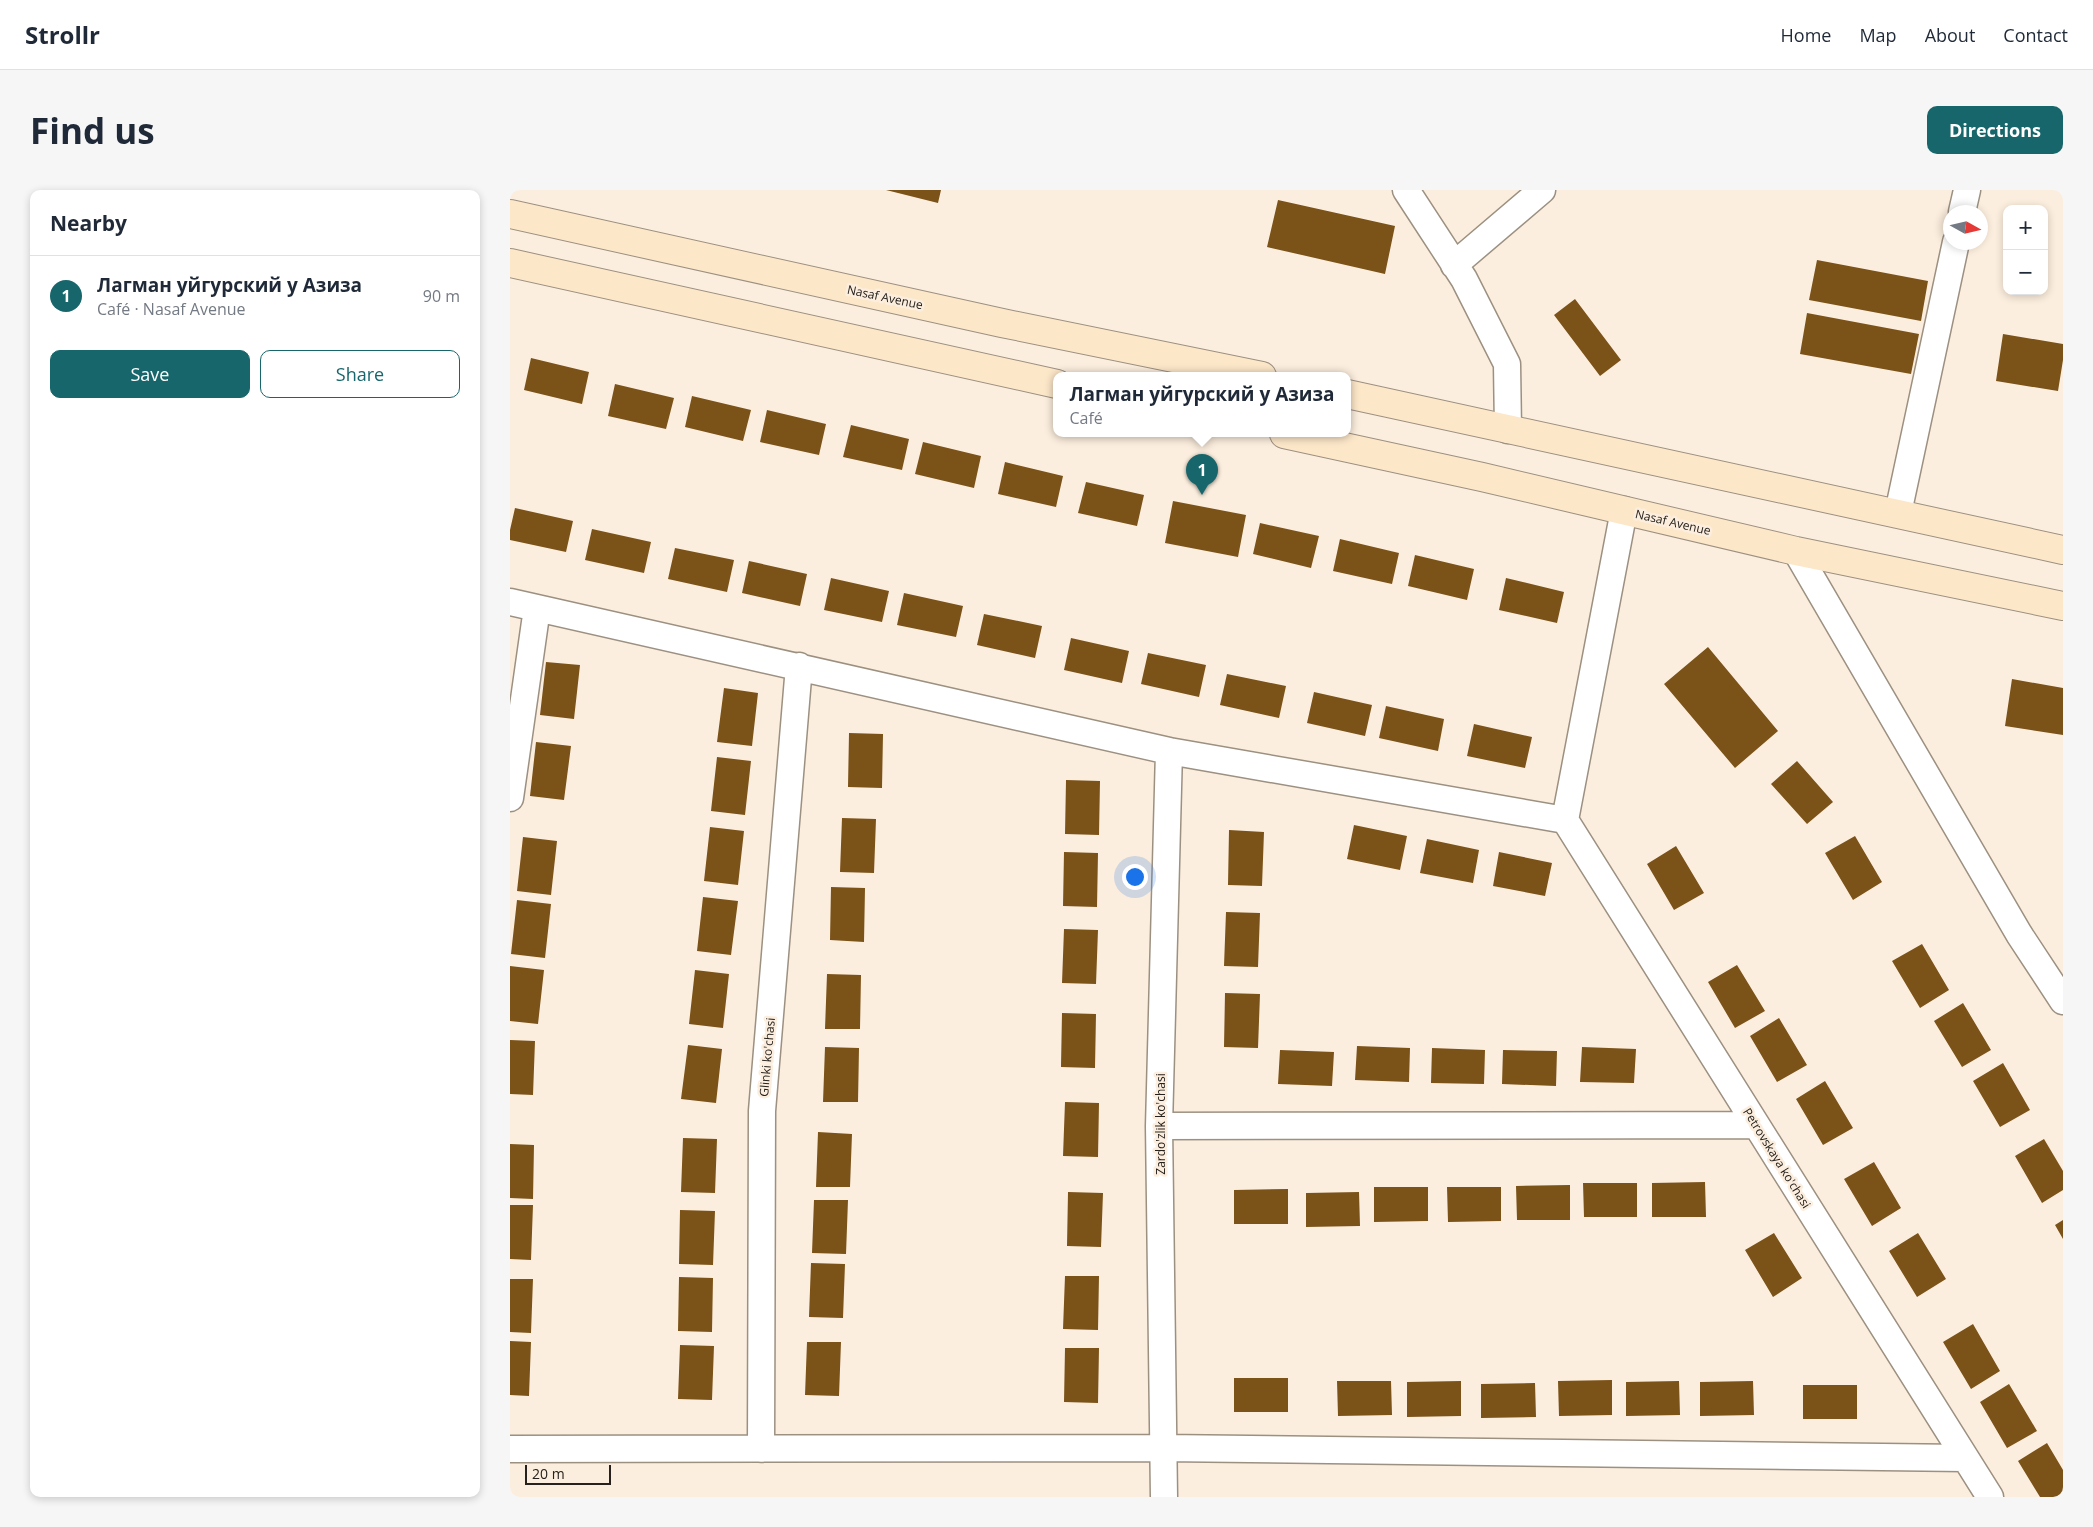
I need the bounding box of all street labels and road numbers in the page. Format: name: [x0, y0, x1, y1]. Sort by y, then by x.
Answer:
street label: Nasaf Avenue: [846, 281, 925, 313]
street label: Nasaf Avenue: [1634, 505, 1713, 539]
street label: Glinki ko'chasi: [755, 1017, 779, 1097]
street label: Zardo'zlik ko'chasi: [1152, 1073, 1169, 1175]
street label: Petrovskaya ko'chasi: [1739, 1105, 1815, 1211]

